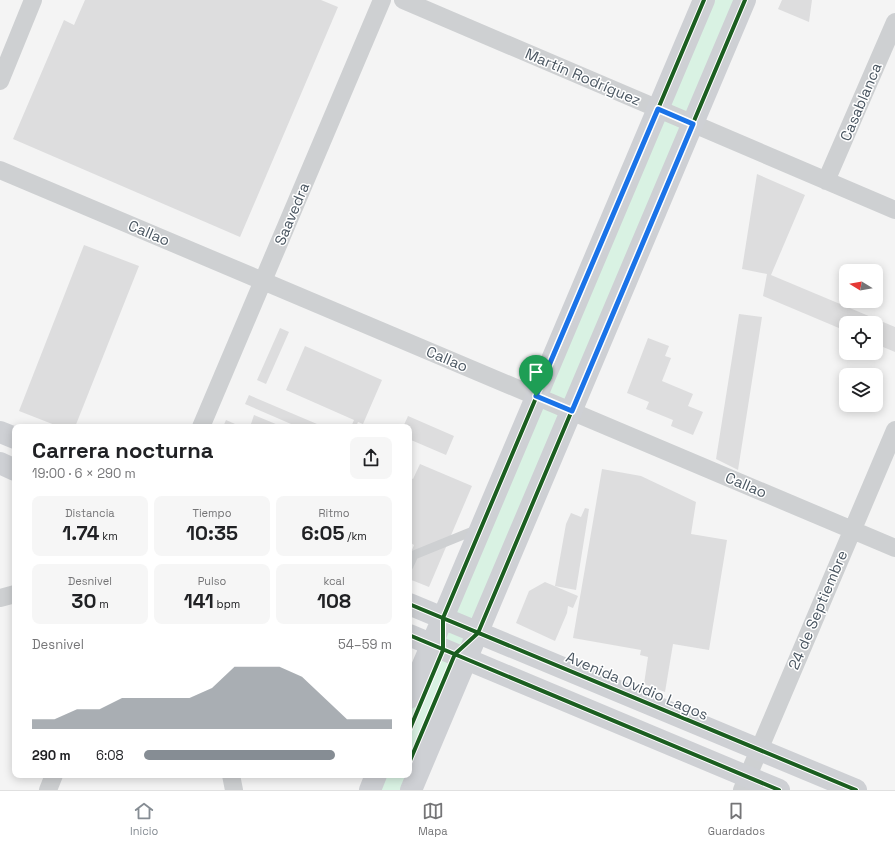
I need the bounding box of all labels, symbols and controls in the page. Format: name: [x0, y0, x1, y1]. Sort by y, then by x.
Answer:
street label: Martín Rodríguez: [522, 44, 644, 109]
street label: Casablanca: [835, 59, 886, 144]
street label: Saavedra: [270, 179, 313, 248]
street label: Callao: [126, 215, 173, 250]
north arrow: [839, 264, 883, 308]
map controls: [839, 264, 883, 412]
button: locate: [839, 316, 883, 360]
street label: Callao: [424, 341, 471, 376]
pin: [519, 355, 553, 396]
icon: arrive: [525, 361, 547, 383]
button: layers: [839, 368, 883, 412]
text: Carrera nocturna: [32, 436, 213, 464]
button: share: [350, 437, 392, 479]
text: 19:00 · 6 × 290 m: [32, 465, 136, 482]
street label: Callao: [723, 467, 770, 502]
text: Distancia: [65, 506, 115, 520]
text: Tiempo: [193, 506, 231, 520]
text: Ritmo: [319, 506, 349, 520]
text: 1.74: [62, 520, 99, 546]
text: 10:35: [186, 520, 238, 546]
text: 6:05: [301, 520, 345, 546]
text: km: [99, 529, 118, 543]
text: /km: [345, 529, 367, 543]
street label: 24 de Septiembre: [784, 547, 851, 672]
text: Desnivel: [68, 574, 112, 588]
text: Pulso: [198, 574, 226, 588]
text: kcal: [323, 574, 345, 588]
text: 30: [71, 588, 96, 614]
text: 141: [184, 588, 214, 614]
text: 108: [317, 588, 351, 614]
text: m: [96, 597, 109, 611]
text: bpm: [214, 597, 240, 611]
text: Desnivel: [32, 636, 84, 653]
text: 54–59 m: [338, 636, 392, 653]
street label: Avenida Ovidio Lagos: [563, 647, 711, 724]
text: 290 m: [32, 747, 71, 764]
text: 6:08: [96, 747, 124, 764]
tab: Inicio: [130, 800, 158, 838]
tab: Mapa: [418, 800, 448, 838]
tab: Guardados: [708, 800, 765, 838]

